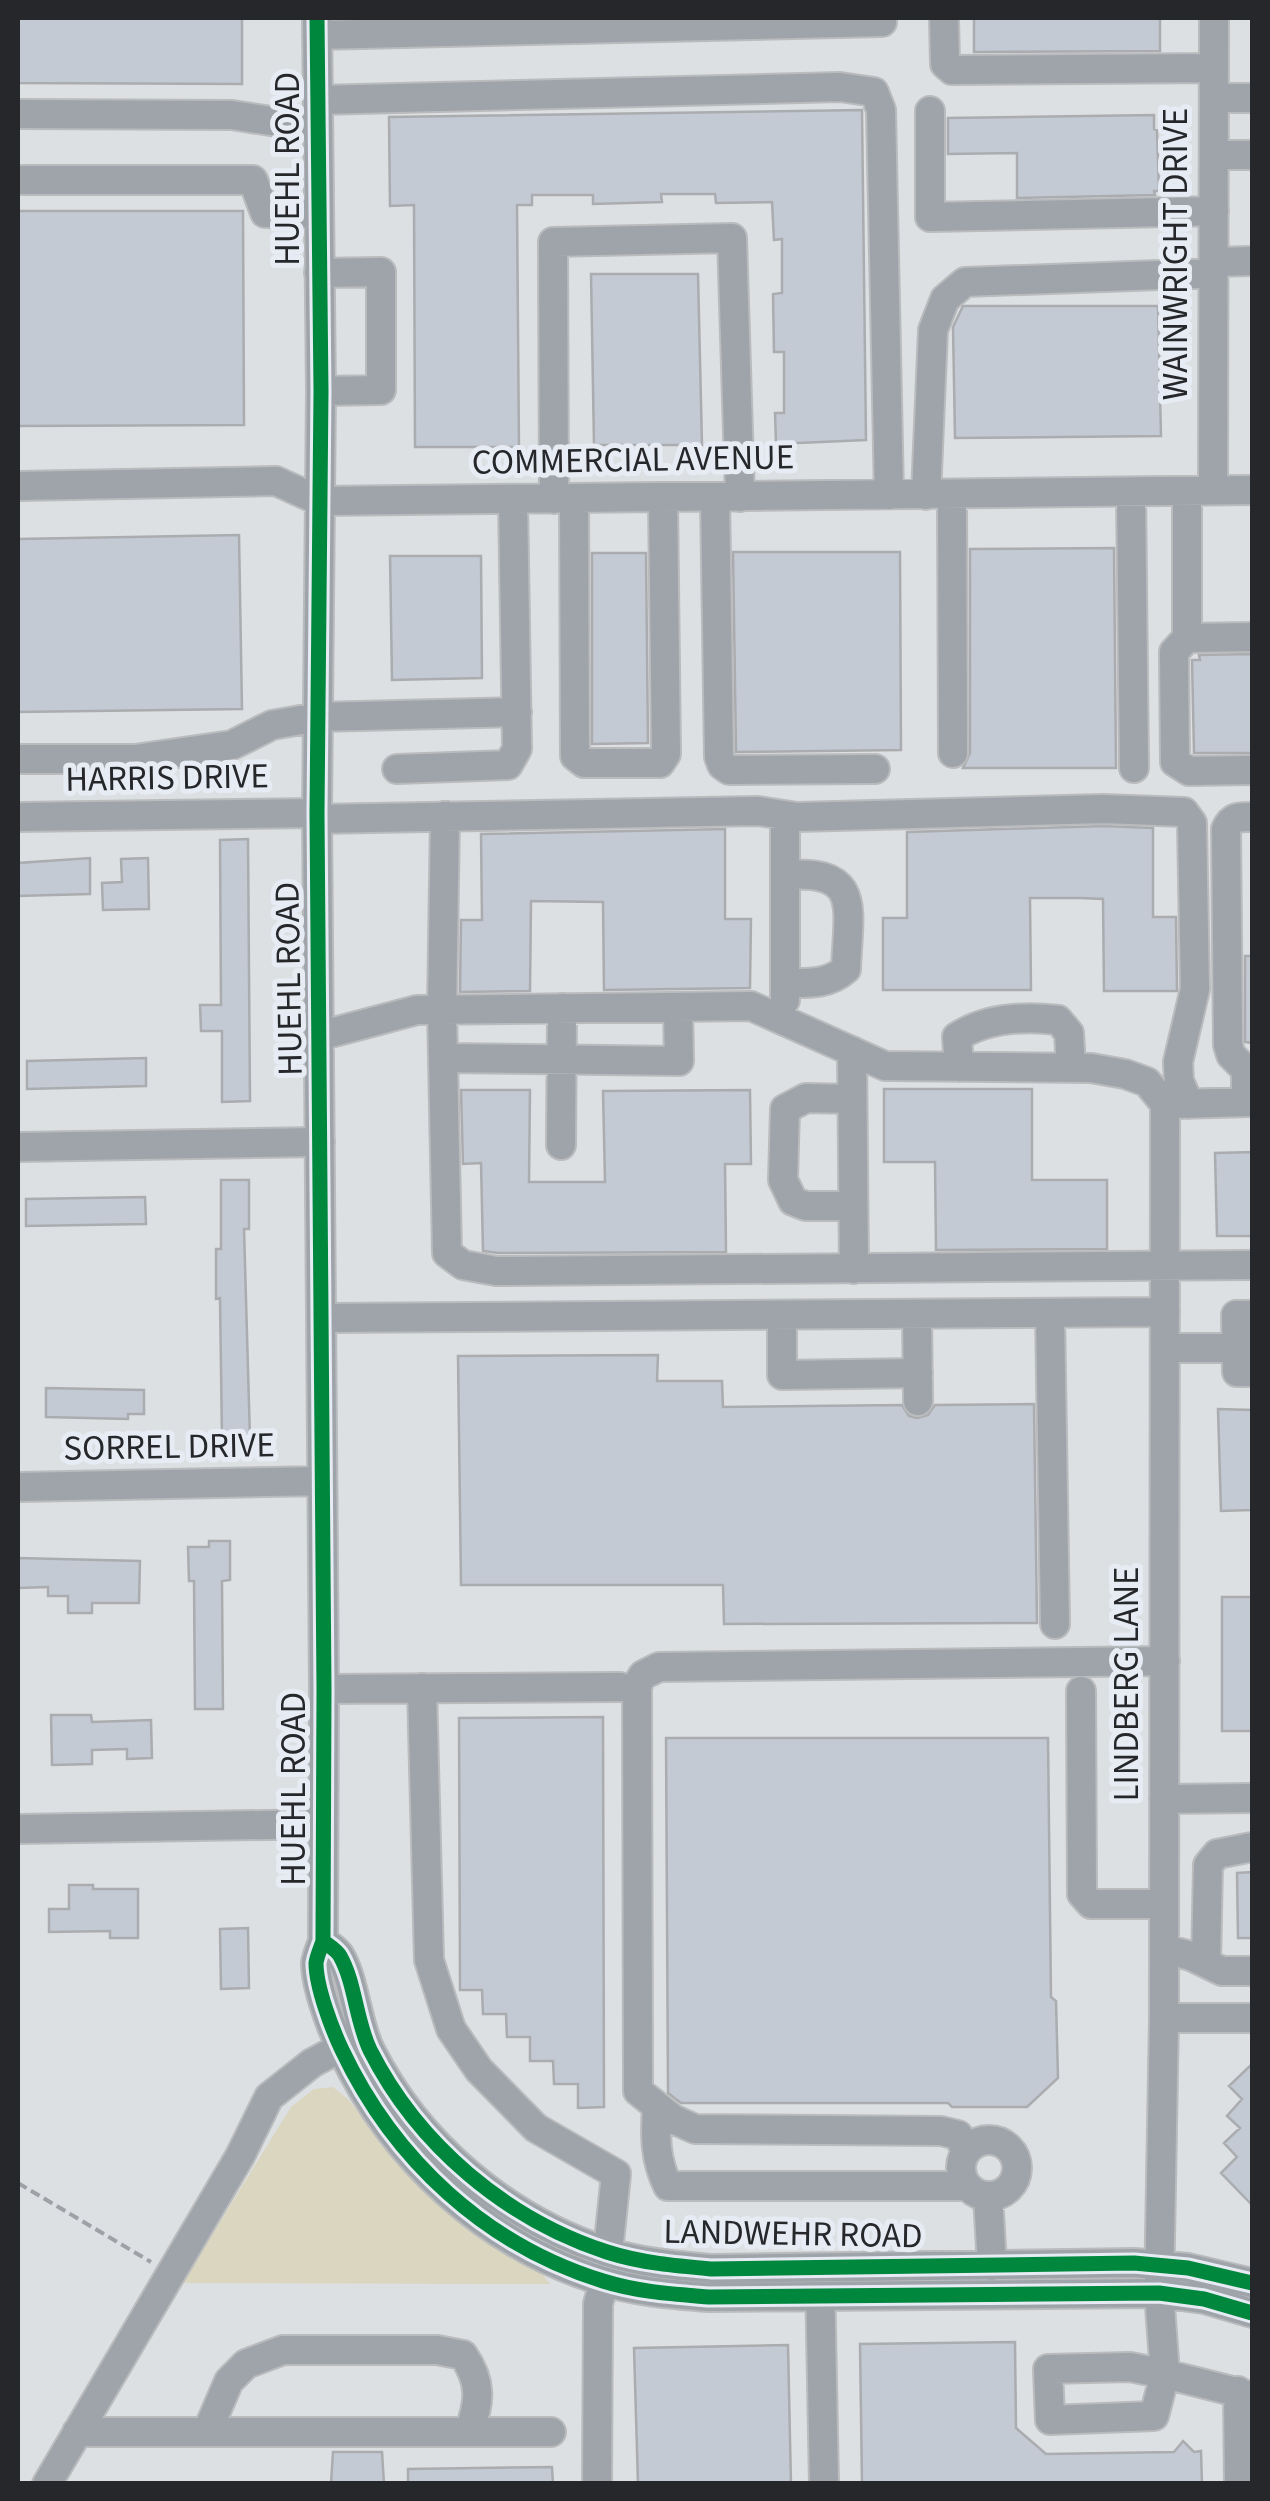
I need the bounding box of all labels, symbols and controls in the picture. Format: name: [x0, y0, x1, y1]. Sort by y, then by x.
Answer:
street label: HUEHL ROAD: [263, 72, 313, 266]
street label: WAINWRIGHT DRIVE: [1151, 108, 1201, 400]
street label: COMMERCIAL AVENUE: [471, 432, 795, 488]
street label: HARRIS DRIVE: [65, 751, 269, 805]
street label: HUEHL ROAD: [262, 882, 316, 1076]
street label: SORREL DRIVE: [63, 1420, 275, 1474]
street label: LINDBERG LANE: [1102, 1566, 1152, 1802]
street label: HUEHL ROAD: [269, 1692, 319, 1886]
street label: LANDWEHR ROAD: [663, 2207, 923, 2261]

